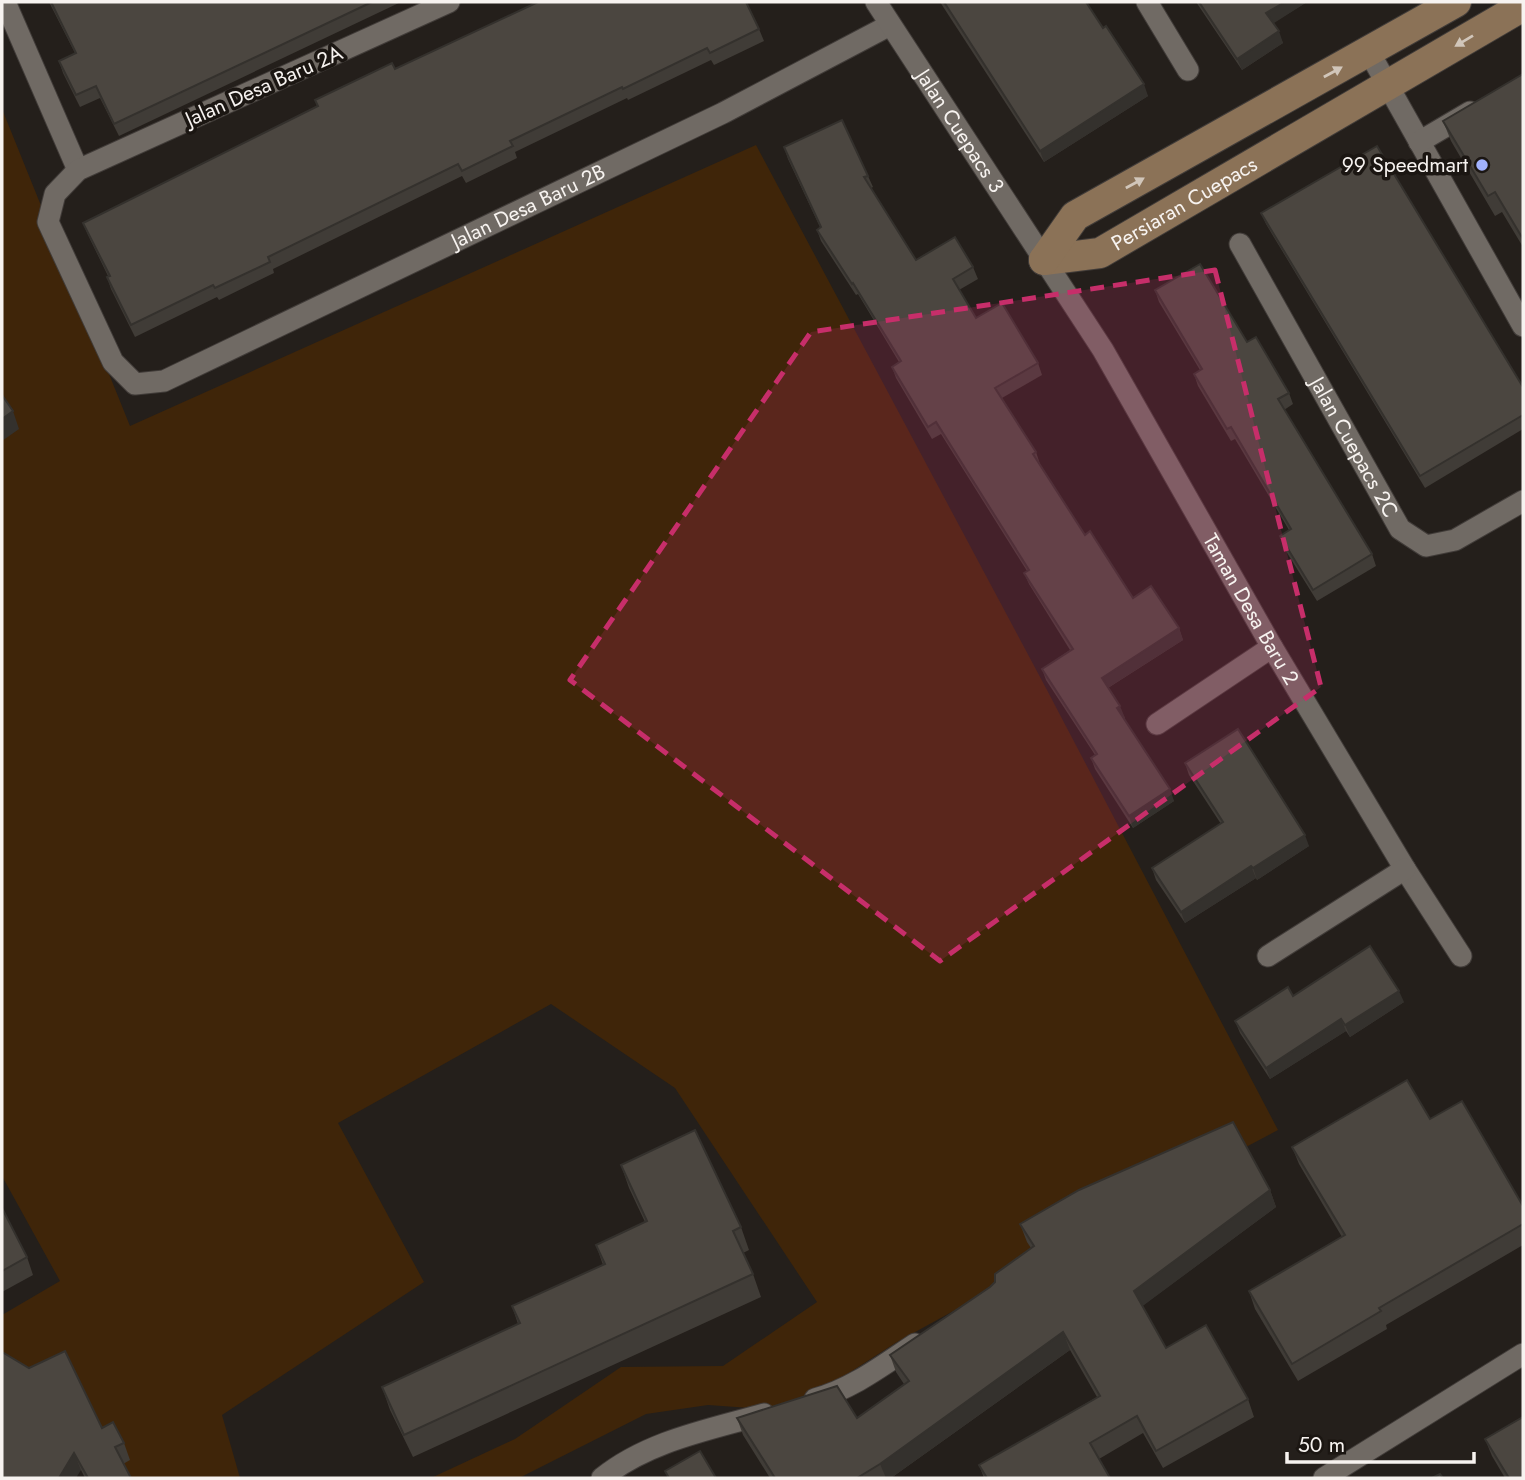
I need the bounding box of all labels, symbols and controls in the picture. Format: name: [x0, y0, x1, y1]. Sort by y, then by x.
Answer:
one-way arrow: [1455, 34, 1474, 47]
street label: Jalan Desa Baru 2A: [178, 38, 348, 135]
street label: Jalan Cuepacs 3: [907, 61, 1012, 199]
one-way arrow: [1324, 66, 1343, 78]
street label: Persiaran Cuepacs: [1106, 149, 1263, 258]
place label: 99 Speedmart: [1342, 150, 1468, 180]
street label: Jalan Desa Baru 2B: [444, 157, 610, 257]
marker: 99 Speedmart: [1474, 157, 1490, 173]
one-way arrow: [1125, 177, 1144, 189]
street label: Jalan Cuepacs 2C: [1301, 369, 1406, 523]
street label: Taman Desa Baru 2: [1196, 528, 1306, 691]
scale bar: [1287, 1420, 1474, 1464]
text: 50 m: [1298, 1430, 1345, 1460]

